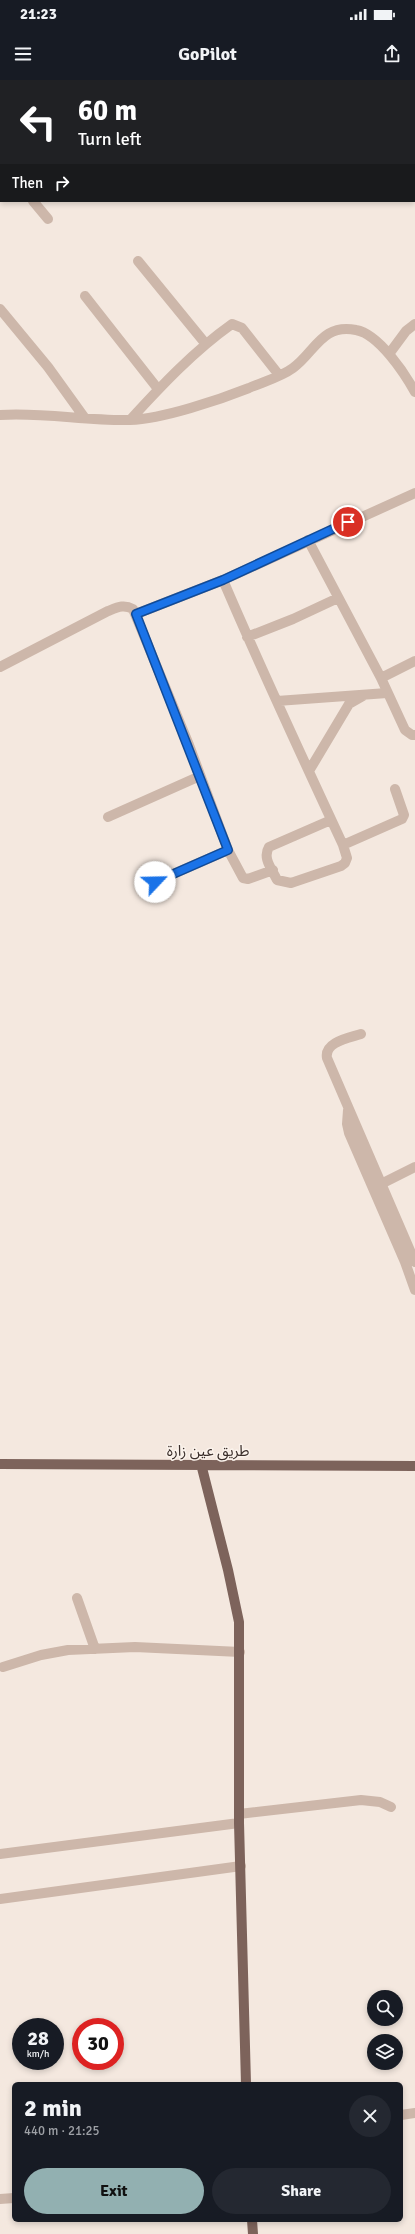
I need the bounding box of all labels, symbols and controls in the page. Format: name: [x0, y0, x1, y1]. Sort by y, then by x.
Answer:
text: 21:23: [20, 5, 57, 23]
icon: menu: [12, 43, 34, 65]
text: GoPilot: [178, 43, 237, 65]
icon: share: [381, 43, 403, 65]
text: 60 m: [78, 94, 137, 128]
icon: left: [12, 96, 64, 148]
text: Turn left: [78, 128, 141, 150]
icon: right: [51, 172, 73, 194]
text: Then: [12, 174, 43, 192]
pin: [331, 505, 365, 539]
icon: arrive: [337, 511, 359, 533]
position arrow: [134, 861, 176, 903]
street label: طريق عين زارة: [167, 1442, 249, 1461]
map controls: [367, 1990, 403, 2070]
button: search: [367, 1990, 403, 2026]
speed limit sign: 30: [72, 2018, 124, 2070]
text: 28: [27, 2026, 49, 2051]
button: layers: [367, 2034, 403, 2070]
text: km/h: [27, 2048, 49, 2060]
text: 2 min: [24, 2093, 82, 2123]
button: close: [349, 2095, 391, 2137]
text: 440 m · 21:25: [24, 2123, 100, 2139]
button: Exit: [24, 2168, 204, 2214]
button: Share: [212, 2168, 391, 2214]

